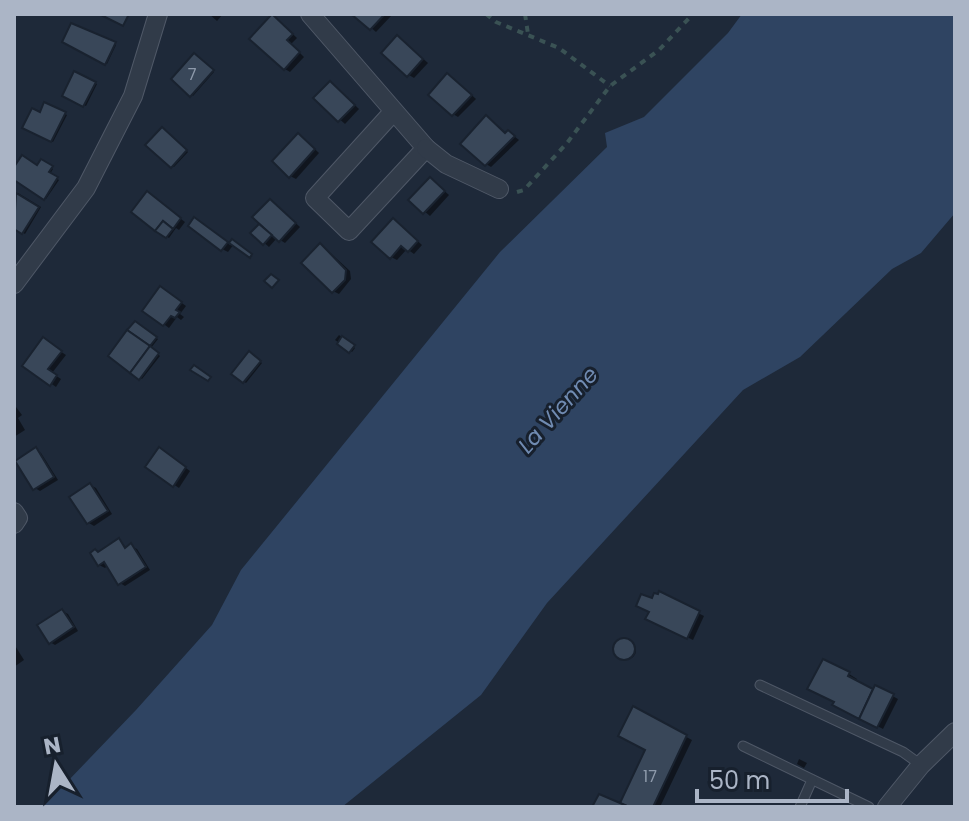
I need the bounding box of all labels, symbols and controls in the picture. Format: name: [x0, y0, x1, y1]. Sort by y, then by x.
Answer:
house number: 7: [188, 63, 197, 86]
water label: La Vienne: [511, 360, 605, 460]
north arrow: [16, 725, 96, 805]
text: N: [41, 729, 63, 763]
scale bar: [697, 753, 847, 803]
text: 50 m: [709, 764, 770, 797]
house number: 17: [643, 765, 657, 788]

